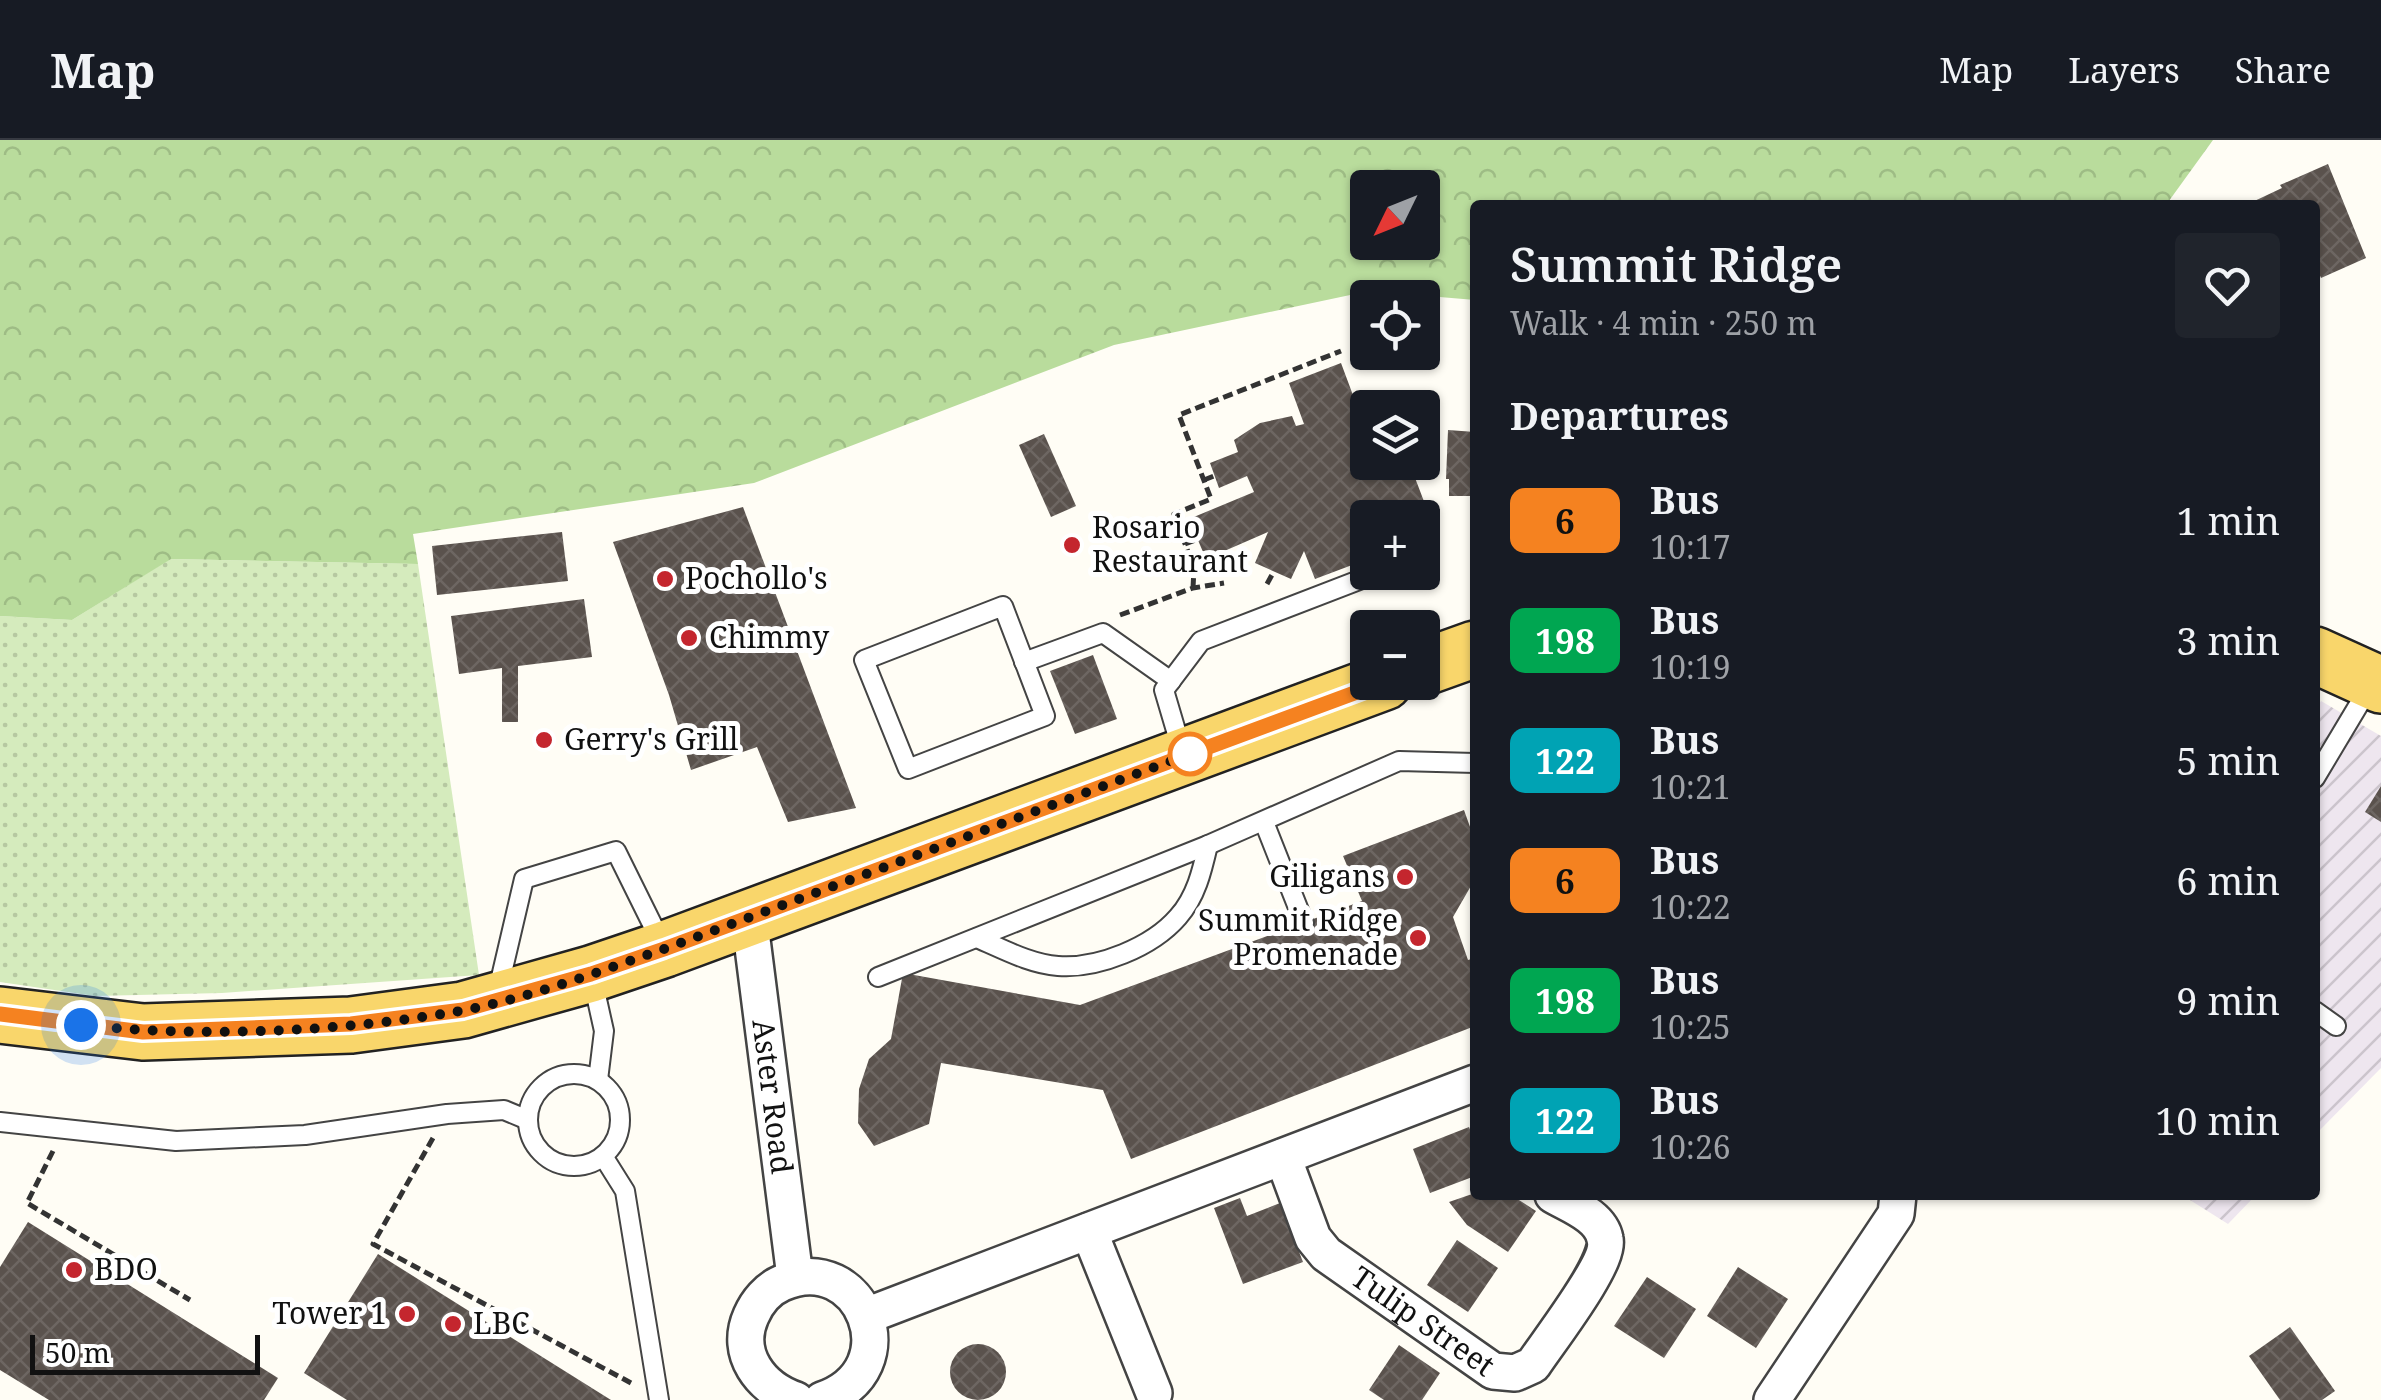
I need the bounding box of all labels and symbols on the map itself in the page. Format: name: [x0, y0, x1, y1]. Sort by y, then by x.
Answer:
north arrow: [1350, 170, 1440, 260]
place label: Rosario Restaurant: [1092, 506, 1248, 581]
marker: Rosario Restaurant: [1061, 534, 1083, 556]
place label: Pochollo's: [685, 557, 828, 598]
marker: Pochollo's: [654, 568, 676, 590]
place label: Chimmy: [709, 616, 829, 657]
marker: Chimmy: [678, 627, 700, 649]
place label: Gerry's Grill: [564, 718, 738, 759]
marker: Gerry's Grill: [533, 729, 555, 751]
unlabelled marker: [1169, 733, 1211, 775]
place label: Giligans: [1269, 855, 1385, 896]
marker: Giligans: [1394, 866, 1416, 888]
place label: Summit Ridge Promenade: [1198, 899, 1398, 974]
marker: Summit Ridge Promenade: [1407, 927, 1429, 949]
your location: [56, 1000, 106, 1050]
street label: Aster Road: [743, 1017, 804, 1176]
place label: BDO: [94, 1248, 158, 1289]
street label: Tulip Street: [1344, 1256, 1503, 1385]
marker: BDO: [63, 1259, 85, 1281]
place label: Tower 1: [272, 1292, 387, 1333]
place label: LBC: [473, 1302, 530, 1343]
marker: Tower 1: [396, 1303, 418, 1325]
marker: LBC: [442, 1313, 464, 1335]
scale bar: [30, 1330, 260, 1374]

